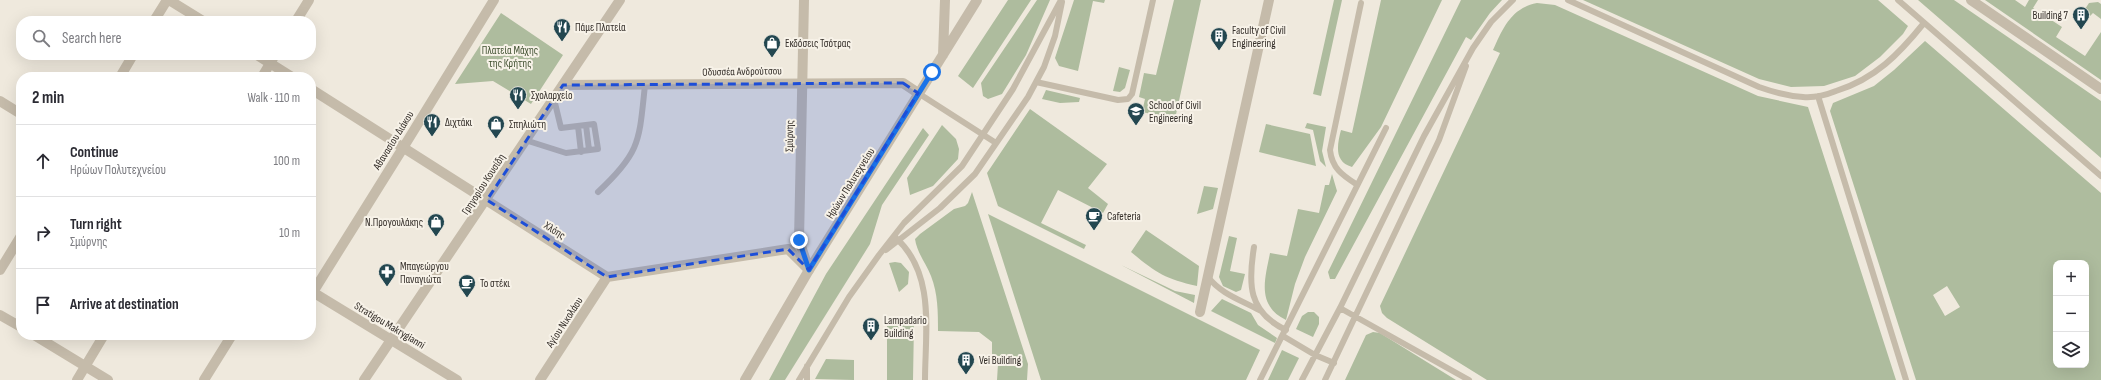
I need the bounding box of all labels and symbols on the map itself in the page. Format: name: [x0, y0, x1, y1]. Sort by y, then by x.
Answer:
building icon: Building 7: [2071, 5, 2091, 30]
place label: Building 7: [2033, 9, 2069, 22]
restaurant icon: Πάμε Πλατεία: [552, 17, 572, 42]
place label: Πάμε Πλατεία: [575, 21, 626, 34]
place label: Faculty of Civil Engineering: [1232, 24, 1286, 50]
building icon: Faculty of Civil Engineering: [1209, 26, 1229, 51]
shop icon: Εκδόσεις Τσότρας: [762, 33, 782, 58]
place label: Εκδόσεις Τσότρας: [785, 37, 851, 50]
park label: Πλατεία Μάχης της Κρήτης: [482, 44, 538, 70]
route start: [923, 63, 941, 81]
street label: Οδυσσέα Ανδρούτσου: [702, 64, 782, 79]
restaurant icon: Σχολαρχείο: [508, 85, 528, 110]
place label: Σχολαρχείο: [531, 89, 573, 102]
place label: School of Civil Engineering: [1149, 99, 1201, 125]
school or university icon: School of Civil Engineering: [1126, 101, 1146, 126]
street label: Αθανασίου Διάκου: [370, 108, 417, 173]
restaurant icon: Διχτάκι: [422, 112, 442, 137]
shop icon: Σπηλιώτη: [486, 114, 506, 139]
place label: Διχτάκι: [445, 116, 472, 129]
place label: Σπηλιώτη: [509, 118, 546, 131]
street label: Σμύρνης: [783, 120, 796, 152]
street label: Ηρώων Πολυτεχνείου: [823, 145, 878, 221]
street label: Γρηγορίου Κουσίδη: [459, 151, 508, 217]
cafe icon: Cafeteria: [1084, 206, 1104, 231]
place label: Cafeteria: [1107, 210, 1141, 223]
shop icon: Ν.Προγουλάκης: [426, 212, 446, 237]
place label: Ν.Προγουλάκης: [365, 216, 423, 229]
street label: Χλόης: [541, 218, 568, 242]
route end: [790, 231, 808, 249]
place label: Μπαγεώργου Παναγιώτα: [400, 260, 449, 286]
pharmacy icon: Μπαγεώργου Παναγιώτα: [377, 262, 397, 287]
cafe icon: Το στέκι: [457, 273, 477, 298]
place label: Το στέκι: [480, 277, 510, 290]
street label: Αγίου Νικολάου: [543, 294, 586, 351]
street label: Stratigou Makrygianni: [352, 299, 427, 352]
place label: Lampadario Building: [884, 314, 927, 340]
building icon: Lampadario Building: [861, 316, 881, 341]
building icon: Vei Building: [956, 350, 976, 375]
place label: Vei Building: [979, 354, 1022, 367]

